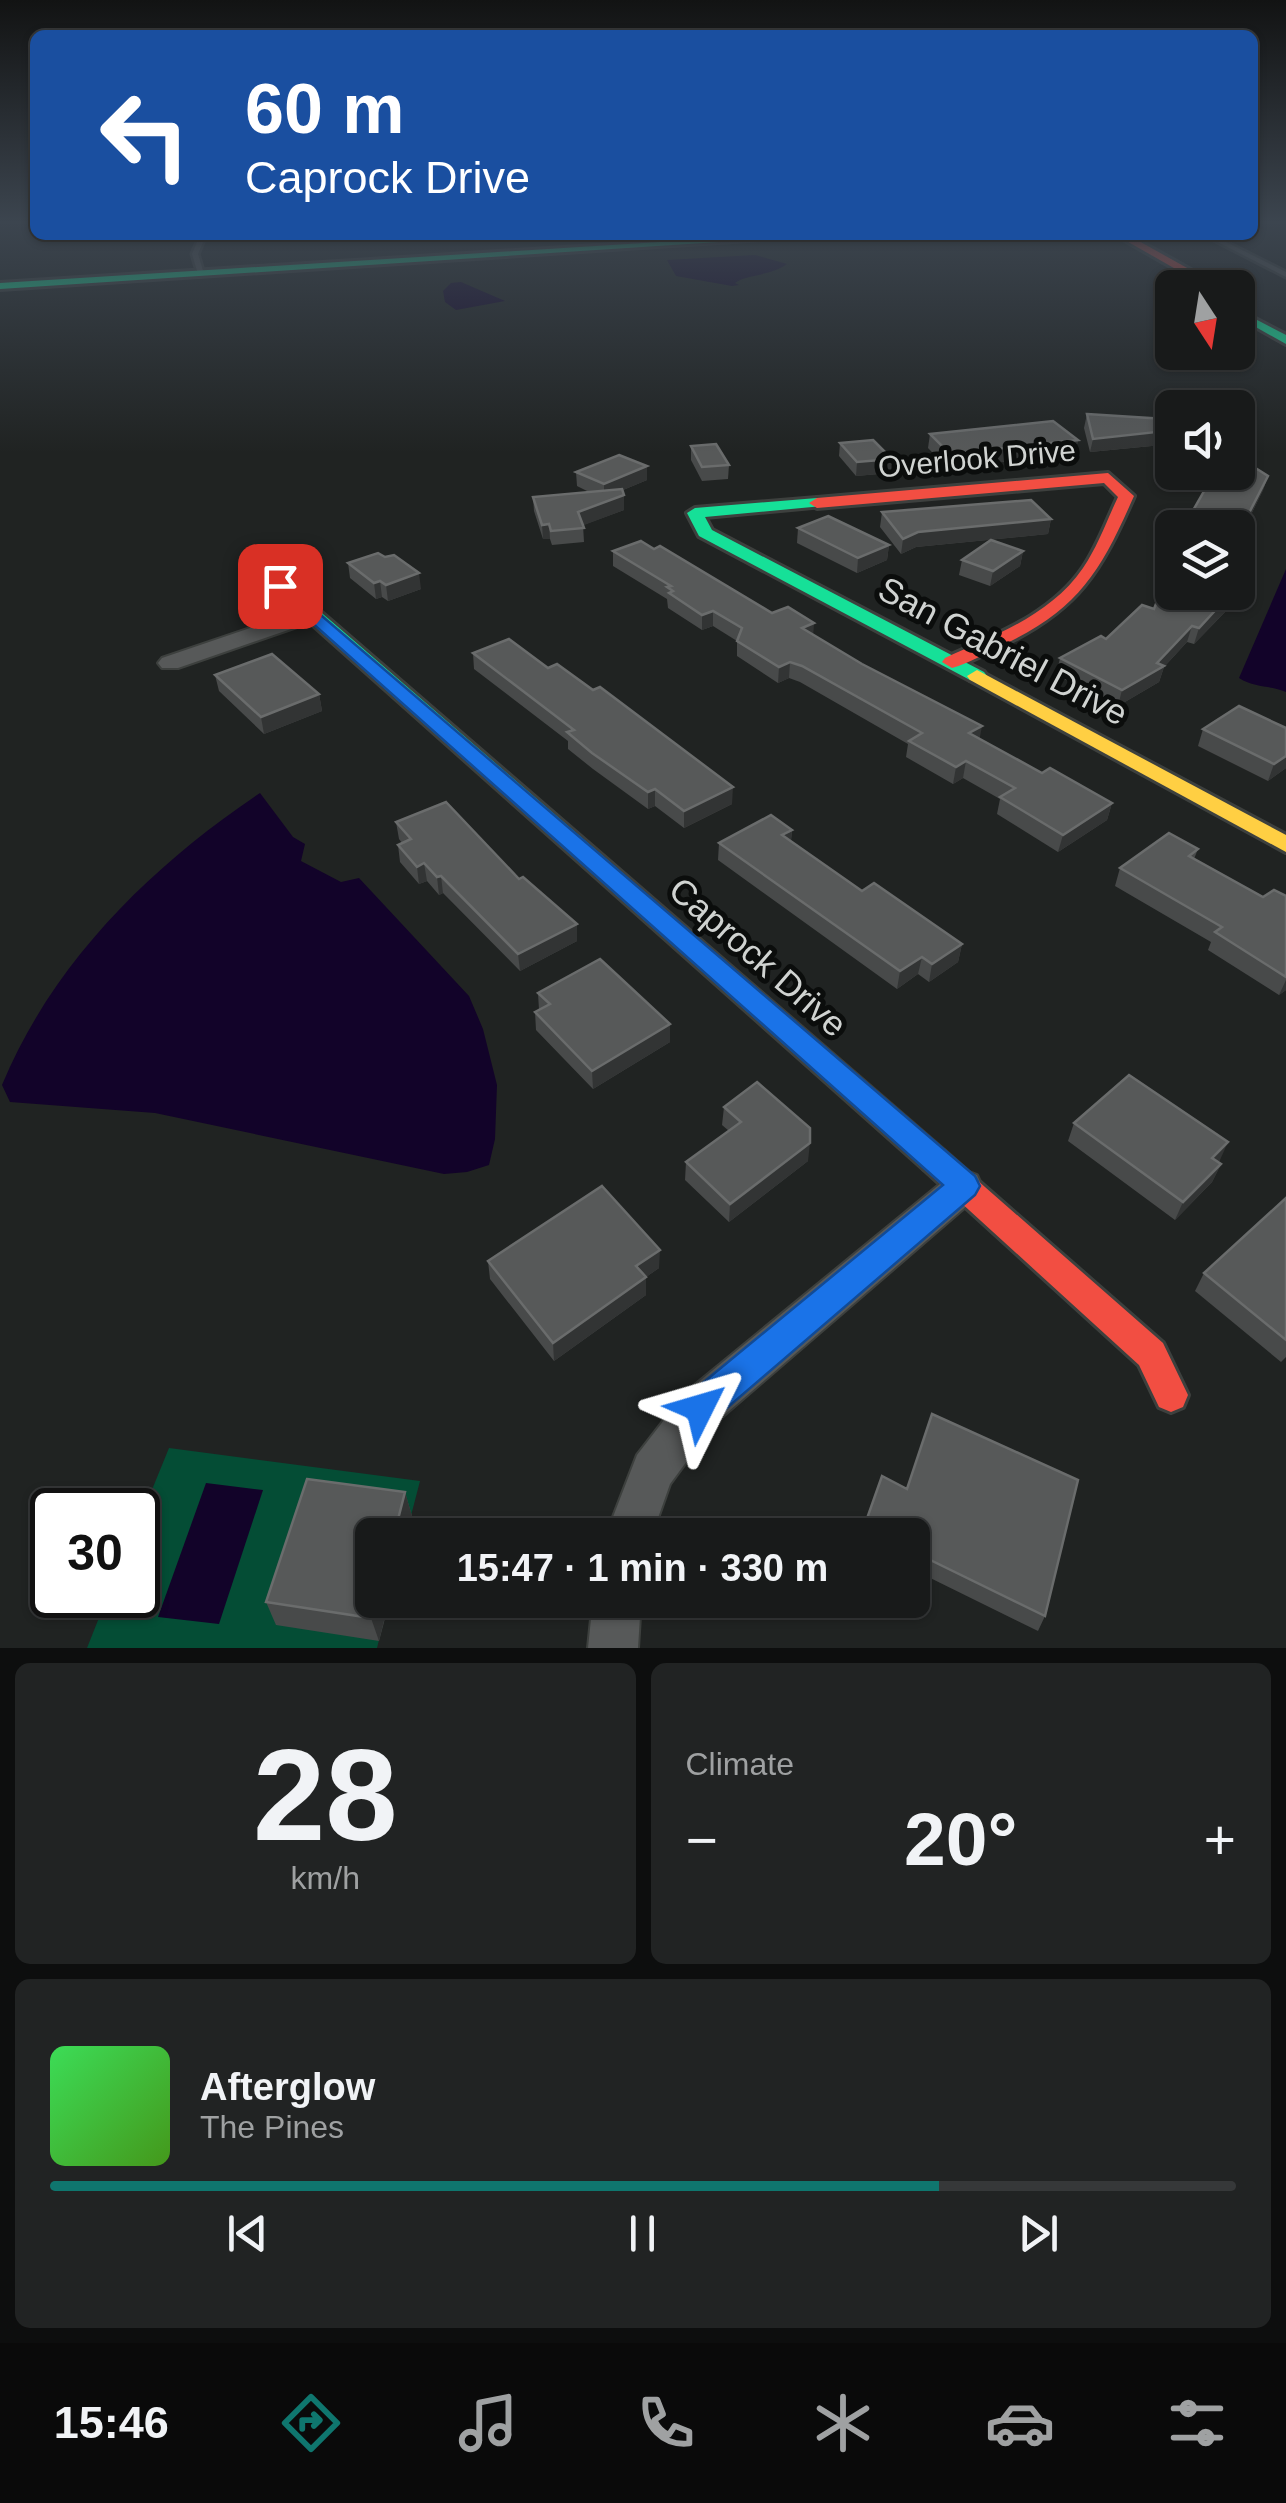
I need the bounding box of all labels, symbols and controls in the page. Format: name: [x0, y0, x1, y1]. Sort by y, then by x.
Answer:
icon: left: [80, 70, 210, 200]
text: 60 m: [245, 70, 405, 148]
text: Caprock Drive: [245, 152, 530, 203]
north arrow: [1155, 270, 1255, 370]
map controls: [1155, 270, 1255, 610]
button: sound: [1155, 390, 1255, 490]
street label: Overlook Drive: [877, 433, 1077, 484]
button: layers: [1155, 510, 1255, 610]
pin: [238, 544, 323, 629]
icon: arrive: [253, 559, 308, 614]
street label: San Gabriel Drive: [872, 568, 1134, 733]
street label: Caprock Drive: [662, 869, 855, 1044]
position arrow: [648, 1356, 752, 1460]
speed limit sign: 30: [30, 1488, 160, 1618]
text: 15:47 · 1 min · 330 m: [457, 1547, 828, 1589]
text: 28: [253, 1722, 398, 1868]
text: Climate: [686, 1746, 794, 1782]
text: 20°: [904, 1797, 1017, 1881]
text: −: [686, 1809, 718, 1871]
text: +: [1204, 1809, 1236, 1871]
text: km/h: [291, 1860, 360, 1896]
text: Afterglow: [200, 2066, 375, 2108]
text: The Pines: [200, 2109, 344, 2145]
icon: previous: [220, 2206, 275, 2261]
icon: pause: [615, 2206, 670, 2261]
icon: next: [1011, 2206, 1066, 2261]
icon: directions: [276, 2388, 346, 2458]
icon: music: [453, 2388, 523, 2458]
icon: phone: [631, 2388, 701, 2458]
icon: climate: [808, 2388, 878, 2458]
icon: car: [985, 2388, 1055, 2458]
icon: filters: [1162, 2388, 1232, 2458]
text: 15:46: [54, 2397, 169, 2448]

